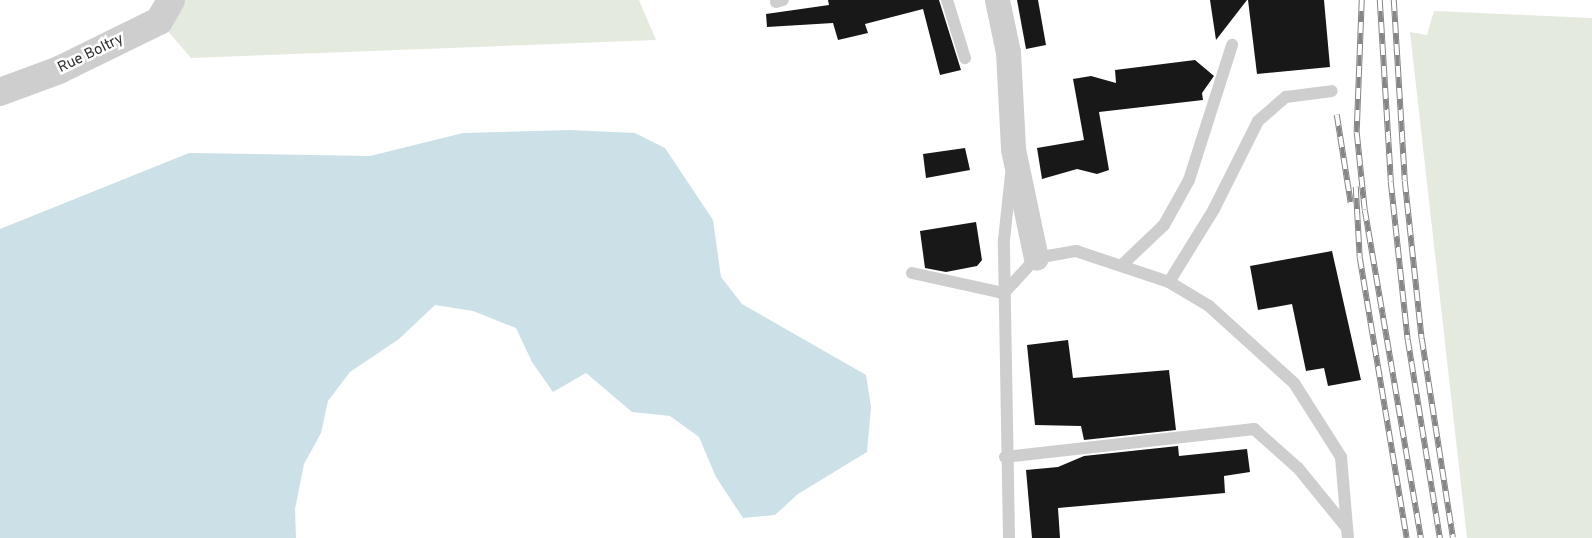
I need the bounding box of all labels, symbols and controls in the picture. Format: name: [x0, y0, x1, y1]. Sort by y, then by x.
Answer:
street label: Rue Boltry: [55, 30, 127, 78]

